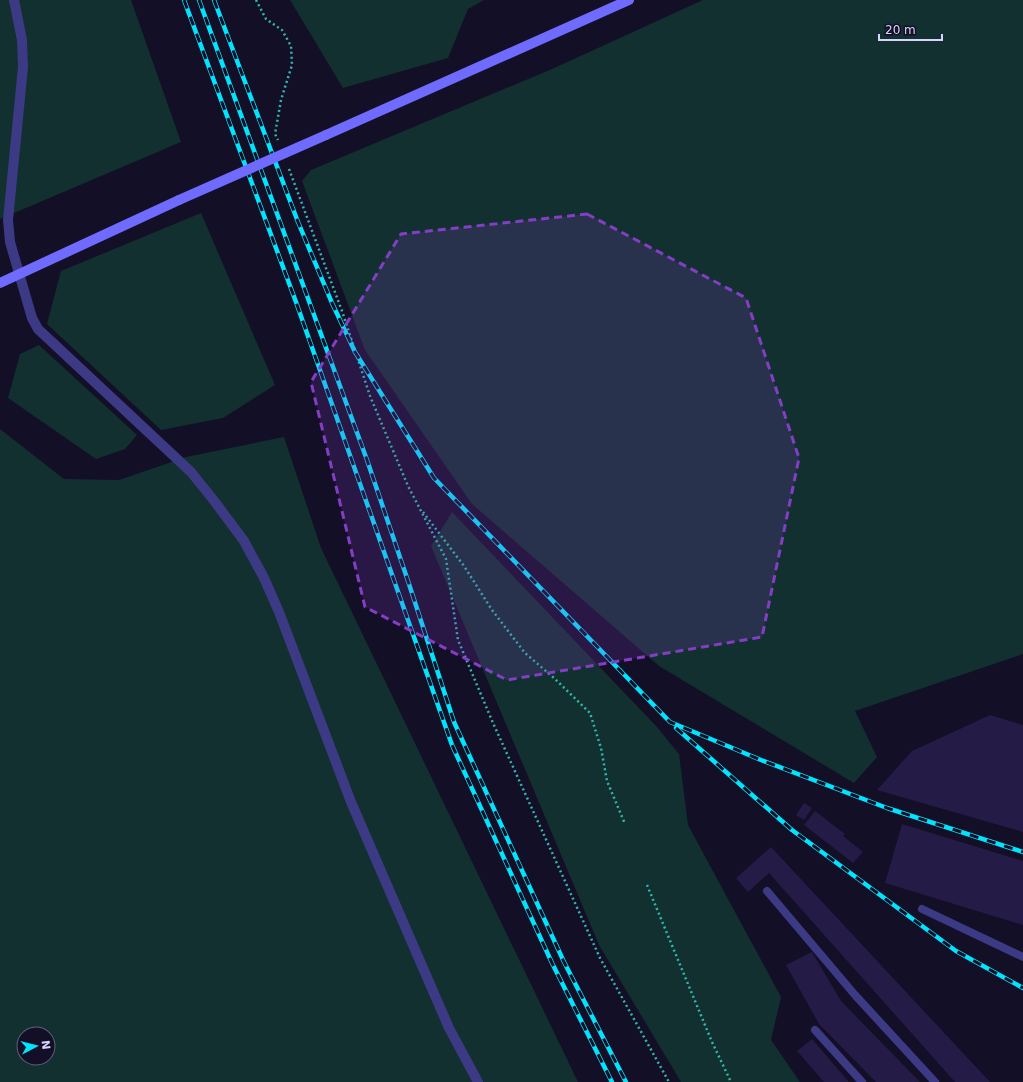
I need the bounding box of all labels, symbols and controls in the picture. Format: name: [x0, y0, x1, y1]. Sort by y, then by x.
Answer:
scale bar: [879, 16, 942, 42]
text: 20 m: [885, 23, 916, 37]
north arrow: [16, 1026, 56, 1066]
text: N: [38, 1039, 52, 1050]

